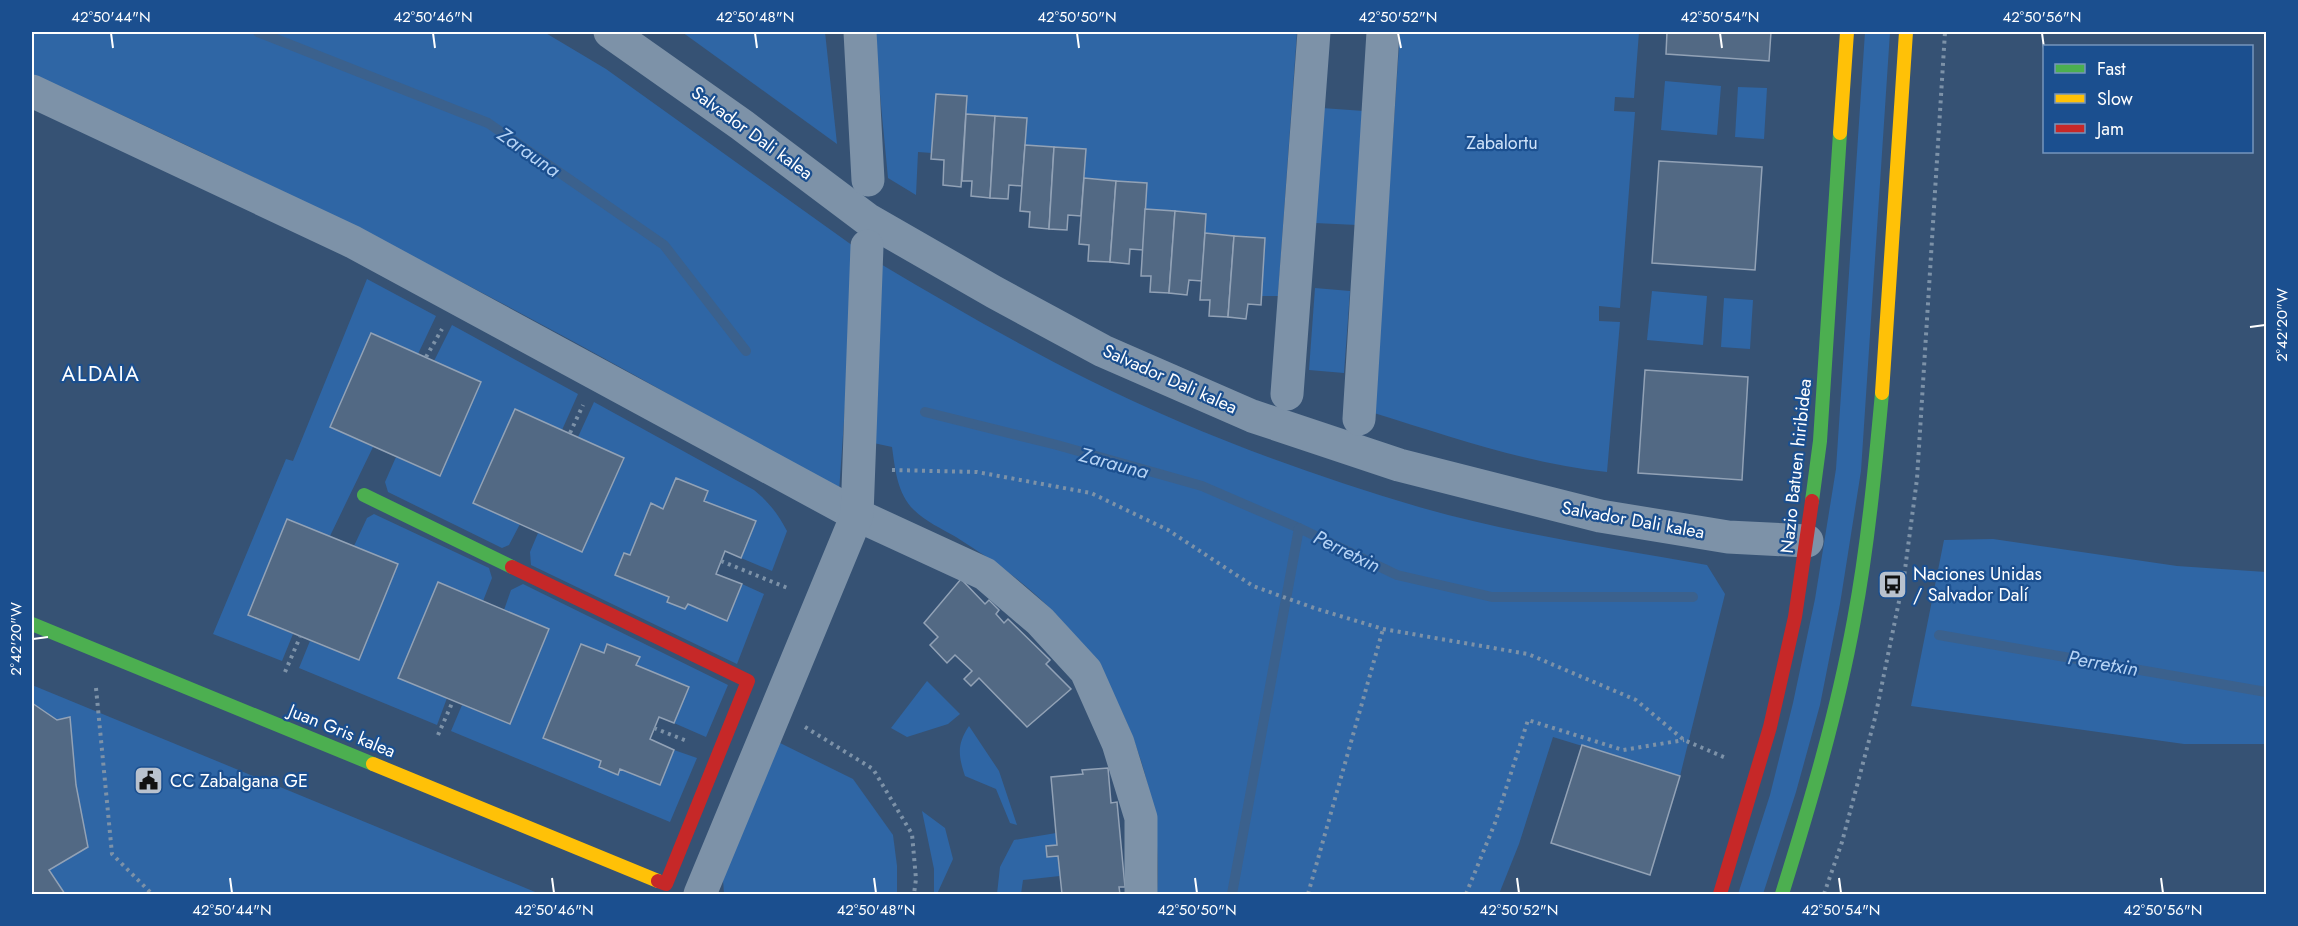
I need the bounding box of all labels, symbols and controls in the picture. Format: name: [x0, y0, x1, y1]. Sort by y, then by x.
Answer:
text: 42°50'44"N: [71, 6, 151, 28]
text: 42°50'46"N: [393, 6, 473, 28]
text: 42°50'48"N: [716, 6, 794, 28]
text: 42°50'50"N: [1037, 6, 1117, 28]
text: 42°50'52"N: [1359, 6, 1437, 28]
text: 42°50'54"N: [1681, 6, 1760, 28]
text: 42°50'56"N: [2003, 6, 2081, 28]
legend: [2043, 45, 2253, 153]
text: Fast: [2097, 56, 2126, 82]
street label: Salvador Dali kalea: [686, 80, 818, 186]
text: Slow: [2097, 86, 2134, 112]
text: Jam: [2095, 116, 2124, 142]
water label: Zarauna: [491, 120, 566, 185]
park label: Zabalortu: [1466, 130, 1538, 156]
text: 2°42'20"W: [2271, 288, 2293, 362]
street label: Salvador Dali kalea: [1099, 338, 1241, 420]
district label: ALDAIA: [62, 359, 140, 389]
street label: Nazio Batuen hiribidea: [1774, 377, 1818, 555]
water label: Zarauna: [1075, 440, 1152, 487]
street label: Salvador Dali kalea: [1560, 495, 1706, 545]
water label: Perretxin: [1308, 523, 1385, 580]
place label: Naciones Unidas / Salvador Dalí: [1913, 561, 2042, 608]
bus stop icon: Naciones Unidas / Salvador Dalí: [1876, 568, 1908, 600]
text: 2°42'20"W: [5, 602, 27, 676]
water label: Perretxin: [2065, 643, 2140, 684]
street label: Juan Gris kalea: [283, 697, 399, 764]
public building icon: CC Zabalgana GE: [133, 765, 165, 797]
place label: CC Zabalgana GE: [170, 768, 308, 794]
text: 42°50'44"N: [192, 899, 272, 921]
text: 42°50'46"N: [514, 899, 594, 921]
text: 42°50'48"N: [837, 899, 915, 921]
text: 42°50'50"N: [1157, 899, 1237, 921]
text: 42°50'52"N: [1480, 899, 1558, 921]
text: 42°50'54"N: [1802, 899, 1881, 921]
text: 42°50'56"N: [2124, 899, 2202, 921]

